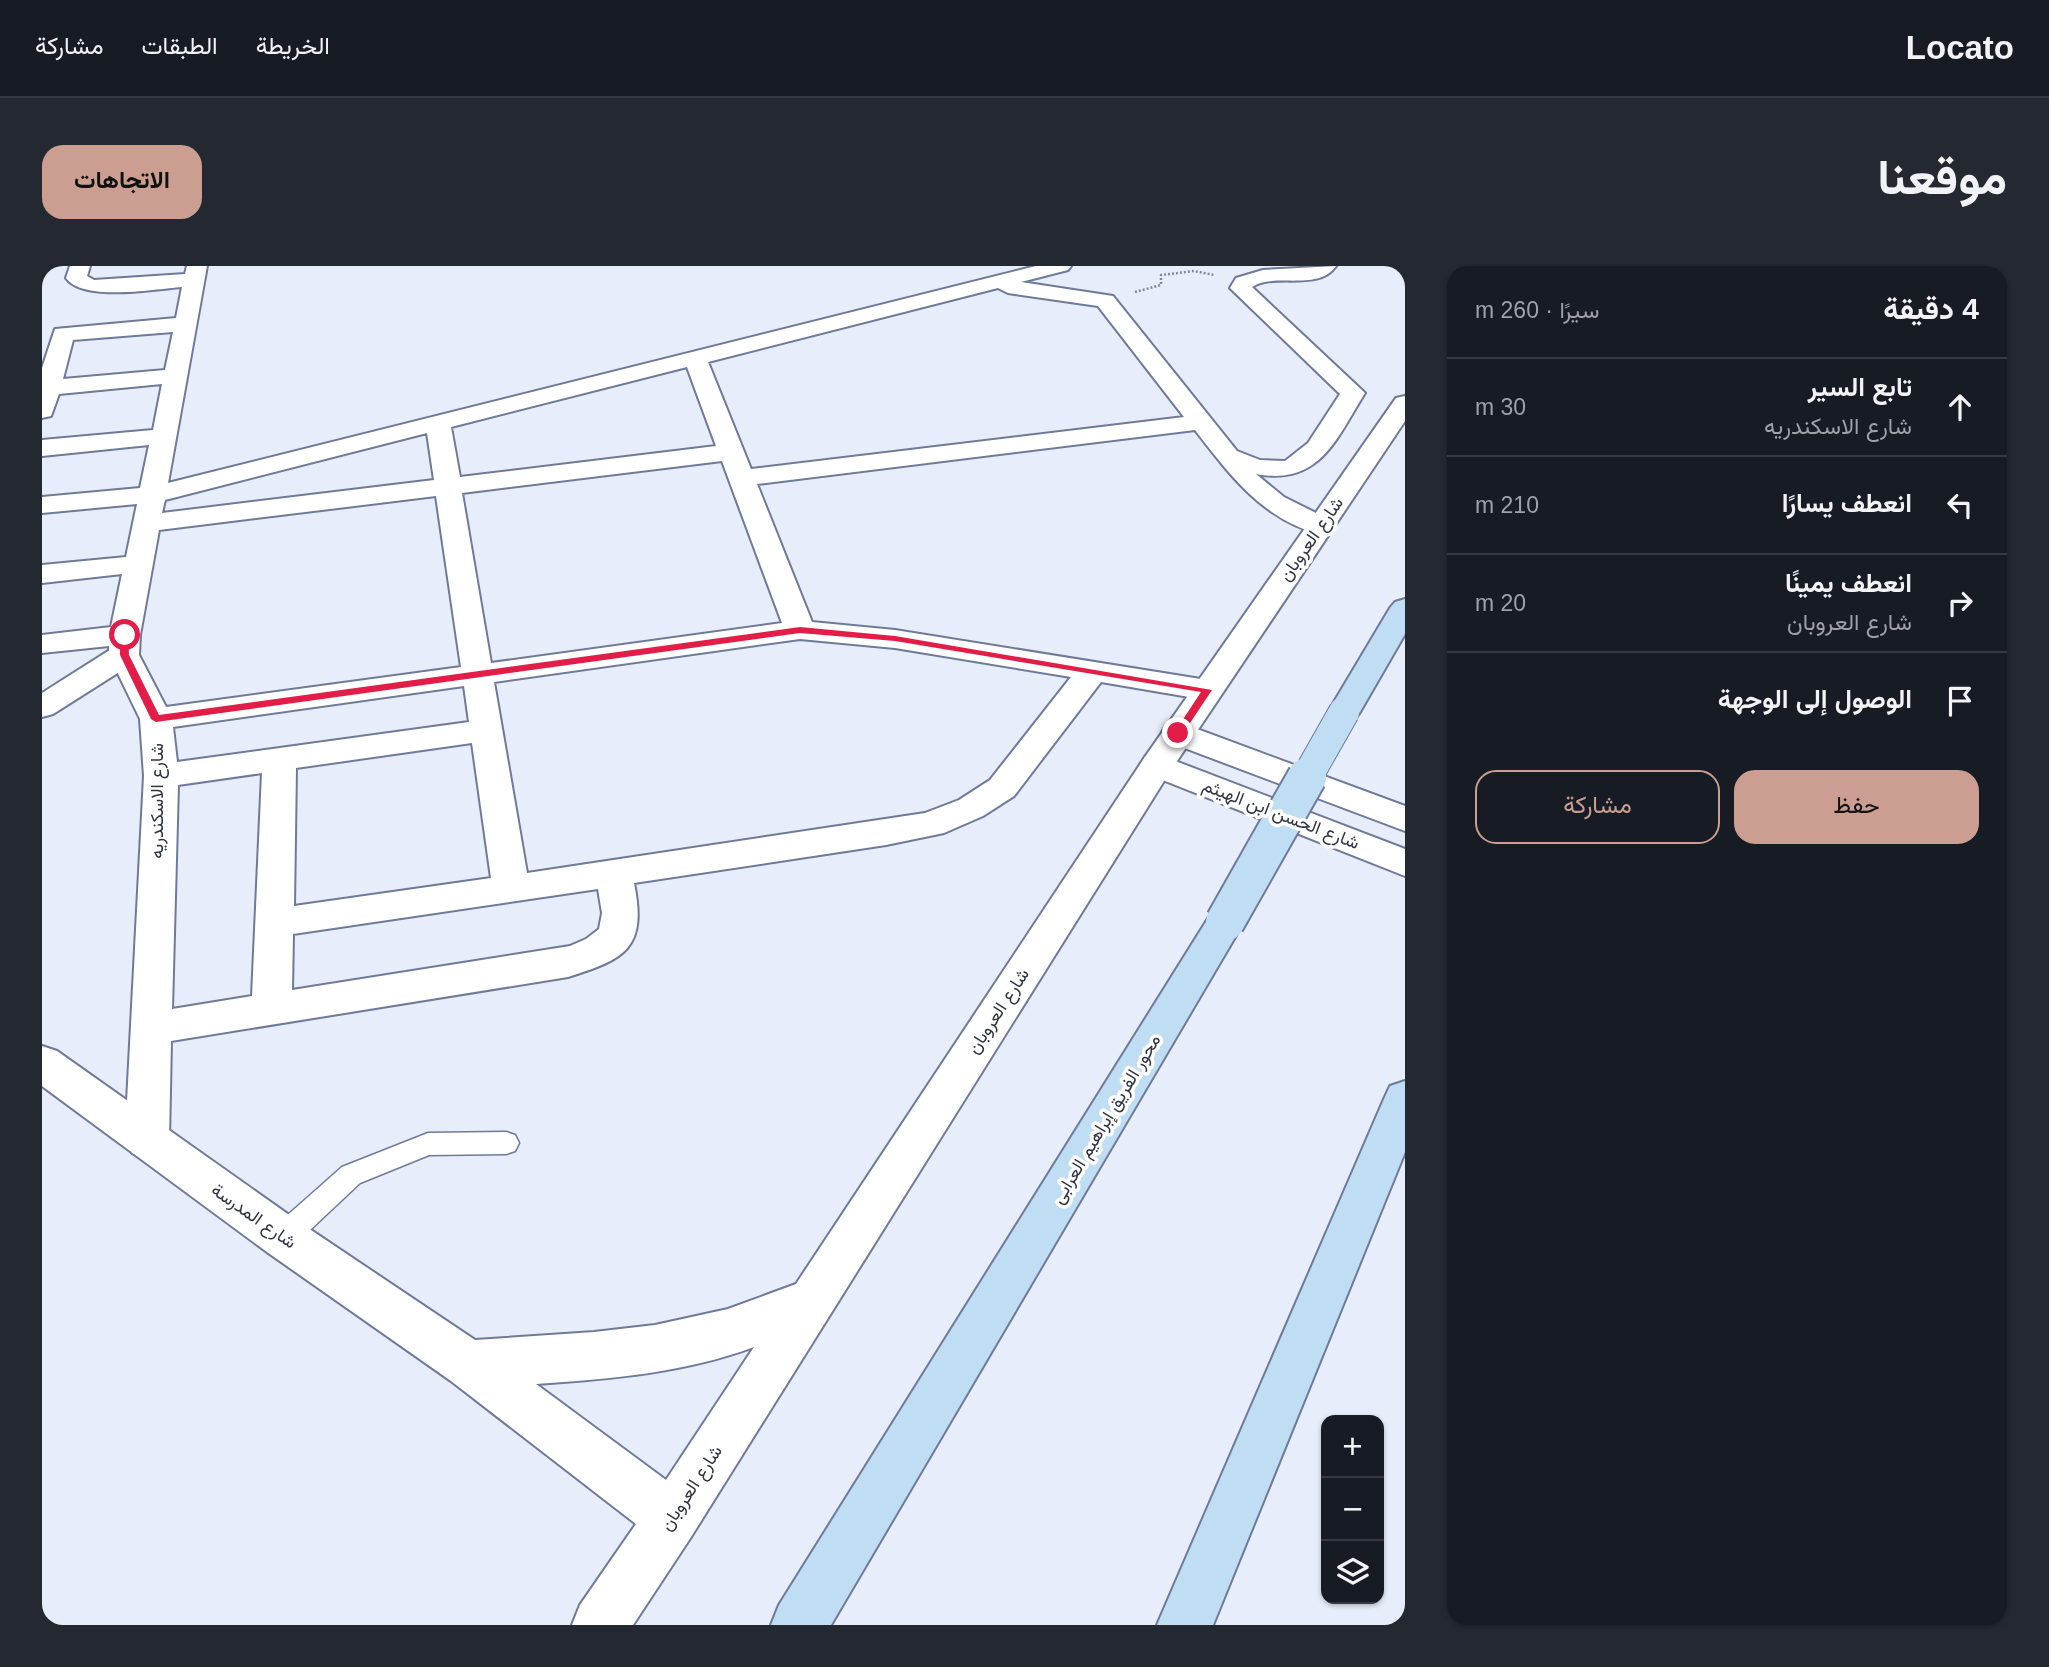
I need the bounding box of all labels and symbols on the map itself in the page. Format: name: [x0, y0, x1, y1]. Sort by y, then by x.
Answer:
street label: شارع العروبان: [1275, 493, 1349, 586]
route start: [109, 619, 140, 650]
route end: [1162, 717, 1193, 748]
street label: شارع الاسكندريه: [147, 743, 169, 859]
street label: شارع الحسن ابن الهيثم: [1199, 775, 1362, 855]
street label: شارع العروبان: [963, 965, 1035, 1059]
street label: محور الفريق إبراهيم العرابى: [1048, 1031, 1166, 1208]
street label: شارع المدرسة: [207, 1179, 300, 1254]
street label: شارع العروبان: [656, 1442, 728, 1536]

